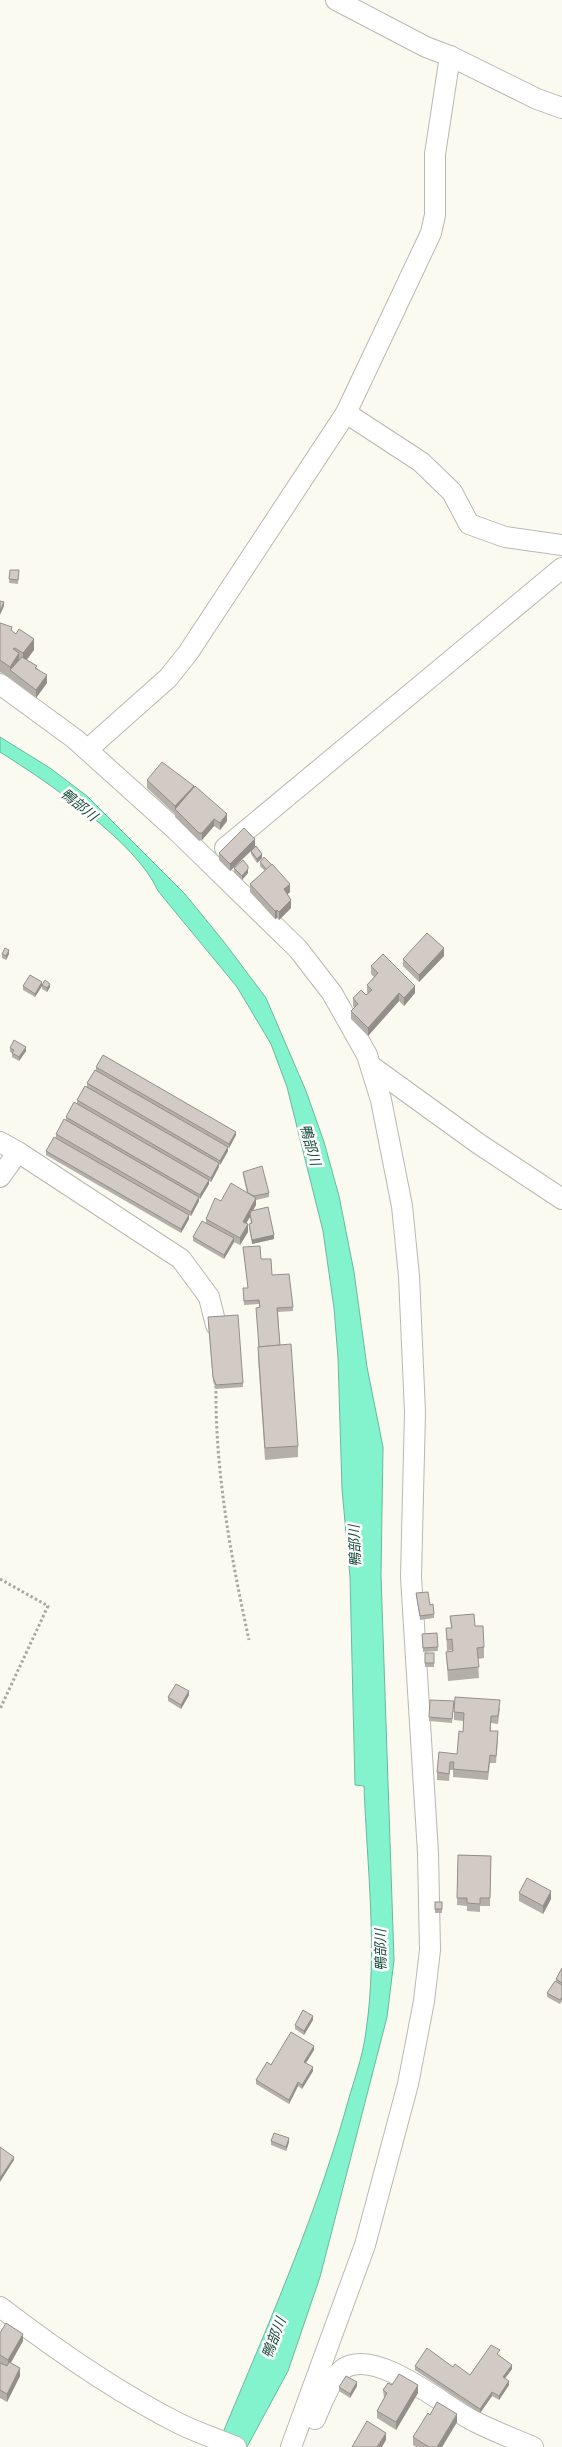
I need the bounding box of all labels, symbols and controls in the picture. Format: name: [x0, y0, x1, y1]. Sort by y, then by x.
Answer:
water label: 鴨部川: [57, 785, 102, 826]
water label: 鴨部川: [296, 1122, 325, 1169]
water label: 鴨部川: [346, 1523, 364, 1567]
water label: 鴨部川: [372, 1927, 390, 1971]
water label: 鴨部川: [259, 2313, 290, 2361]

